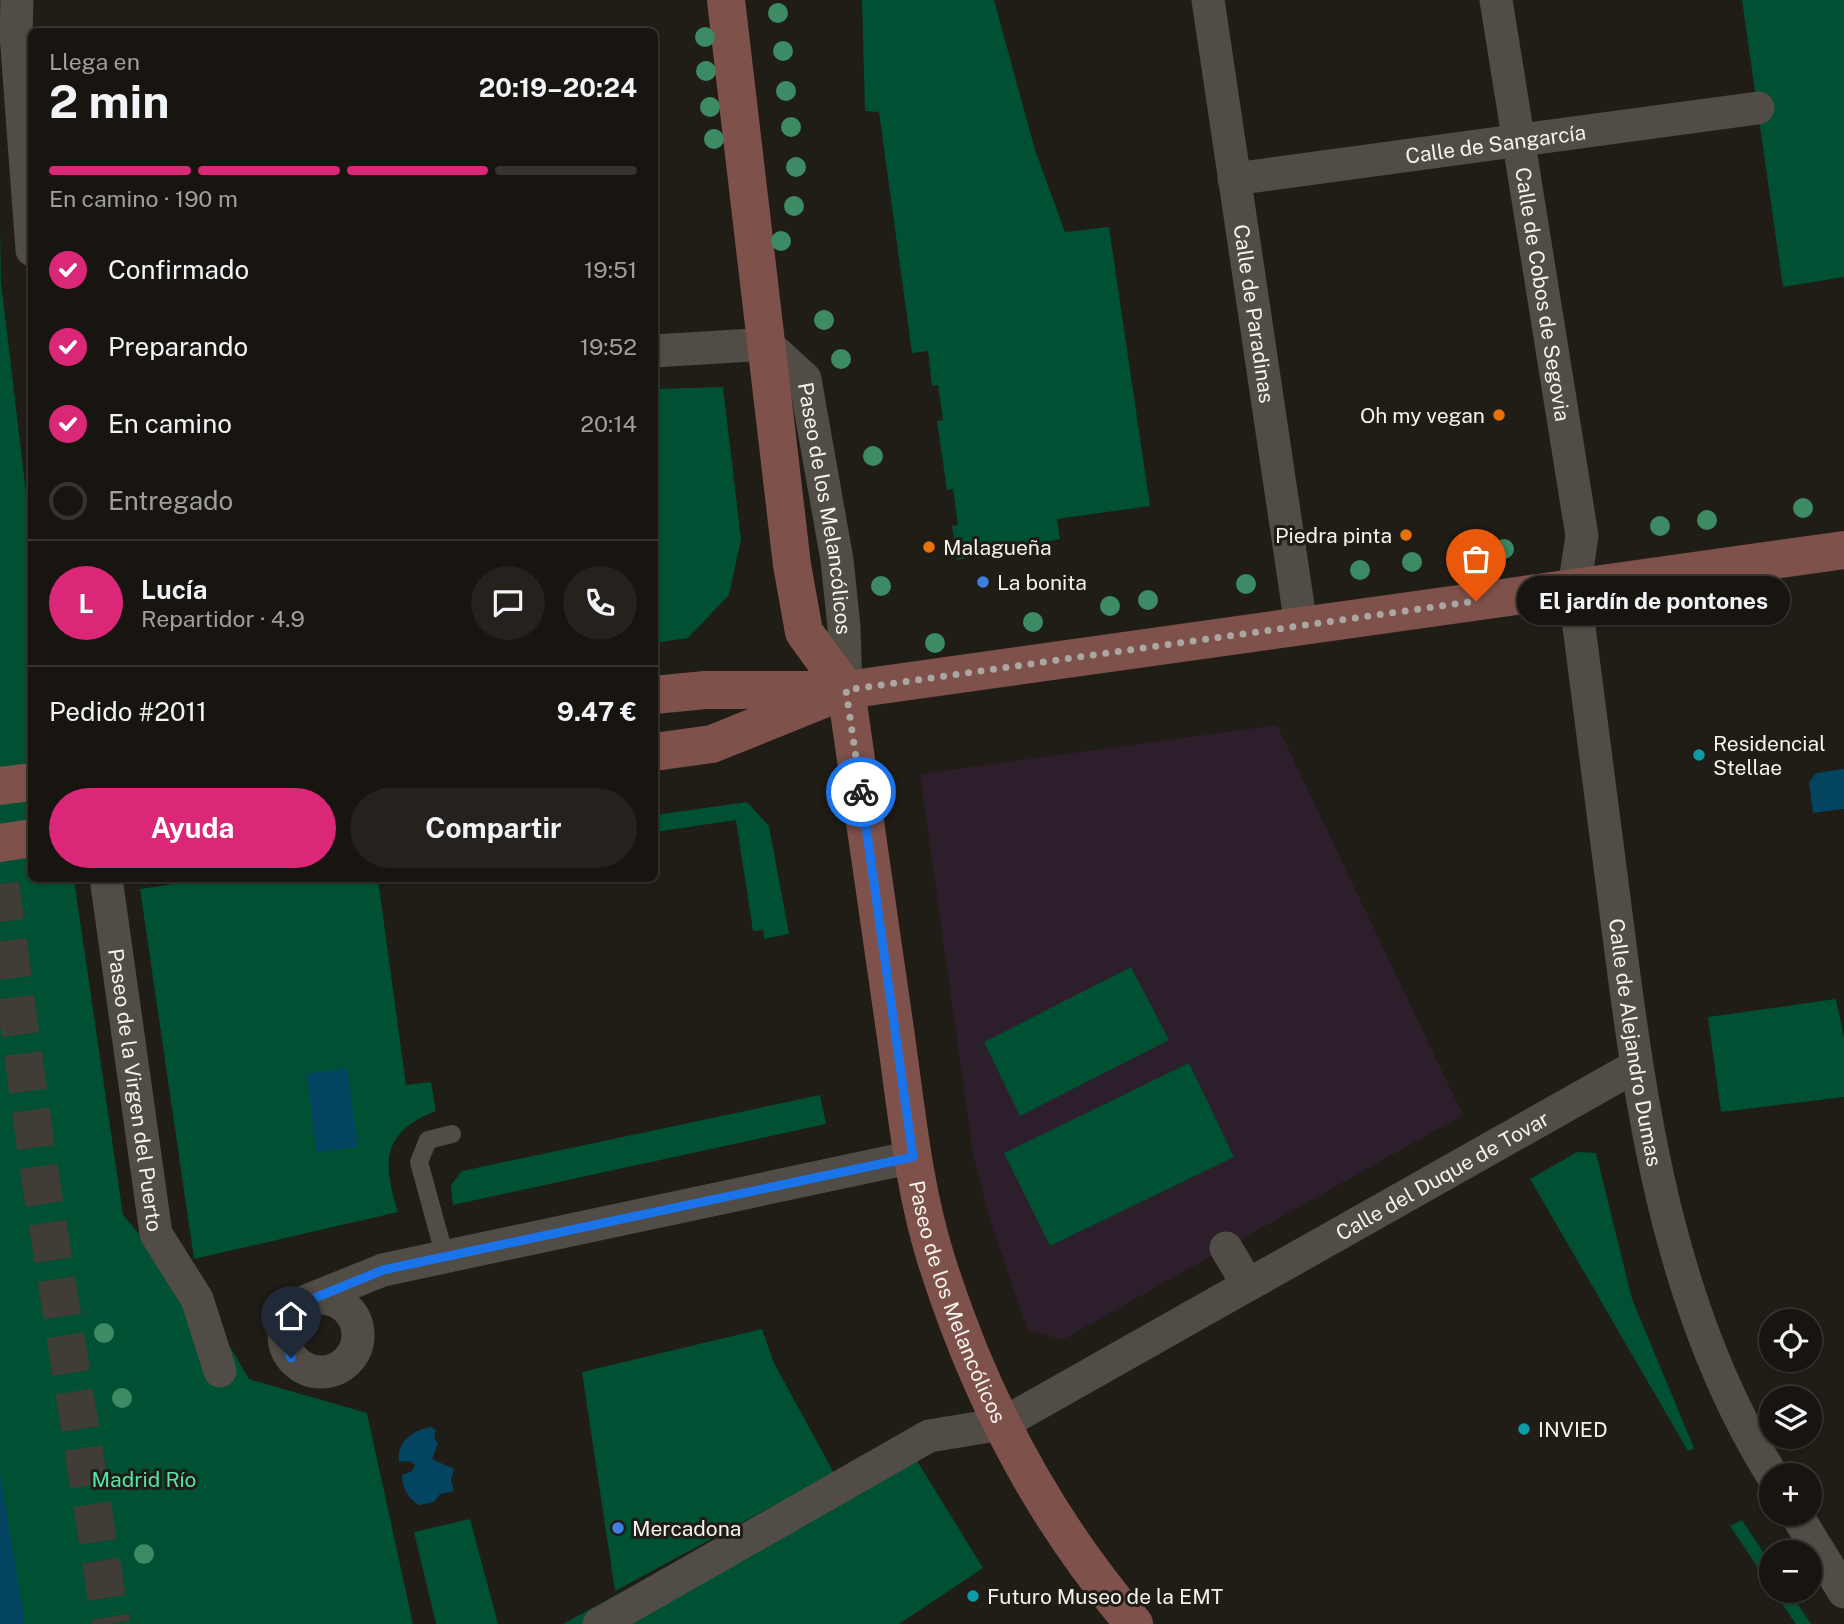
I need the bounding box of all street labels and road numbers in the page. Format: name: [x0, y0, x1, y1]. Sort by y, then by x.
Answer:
street label: Calle de Sangarcía: [1404, 119, 1587, 168]
street label: Calle de Cobos de Segovia: [1511, 165, 1576, 423]
street label: Calle de Paradinas: [1229, 223, 1280, 405]
street label: Paseo de los Melancólicos: [793, 380, 857, 635]
street label: Calle de Alejandro Dumas: [1604, 917, 1668, 1169]
street label: Paseo de la Virgen del Puerto: [104, 947, 168, 1233]
street label: Calle del Duque de Tovar: [1331, 1105, 1553, 1245]
street label: Paseo de los Melancólicos: [905, 1178, 1012, 1427]

